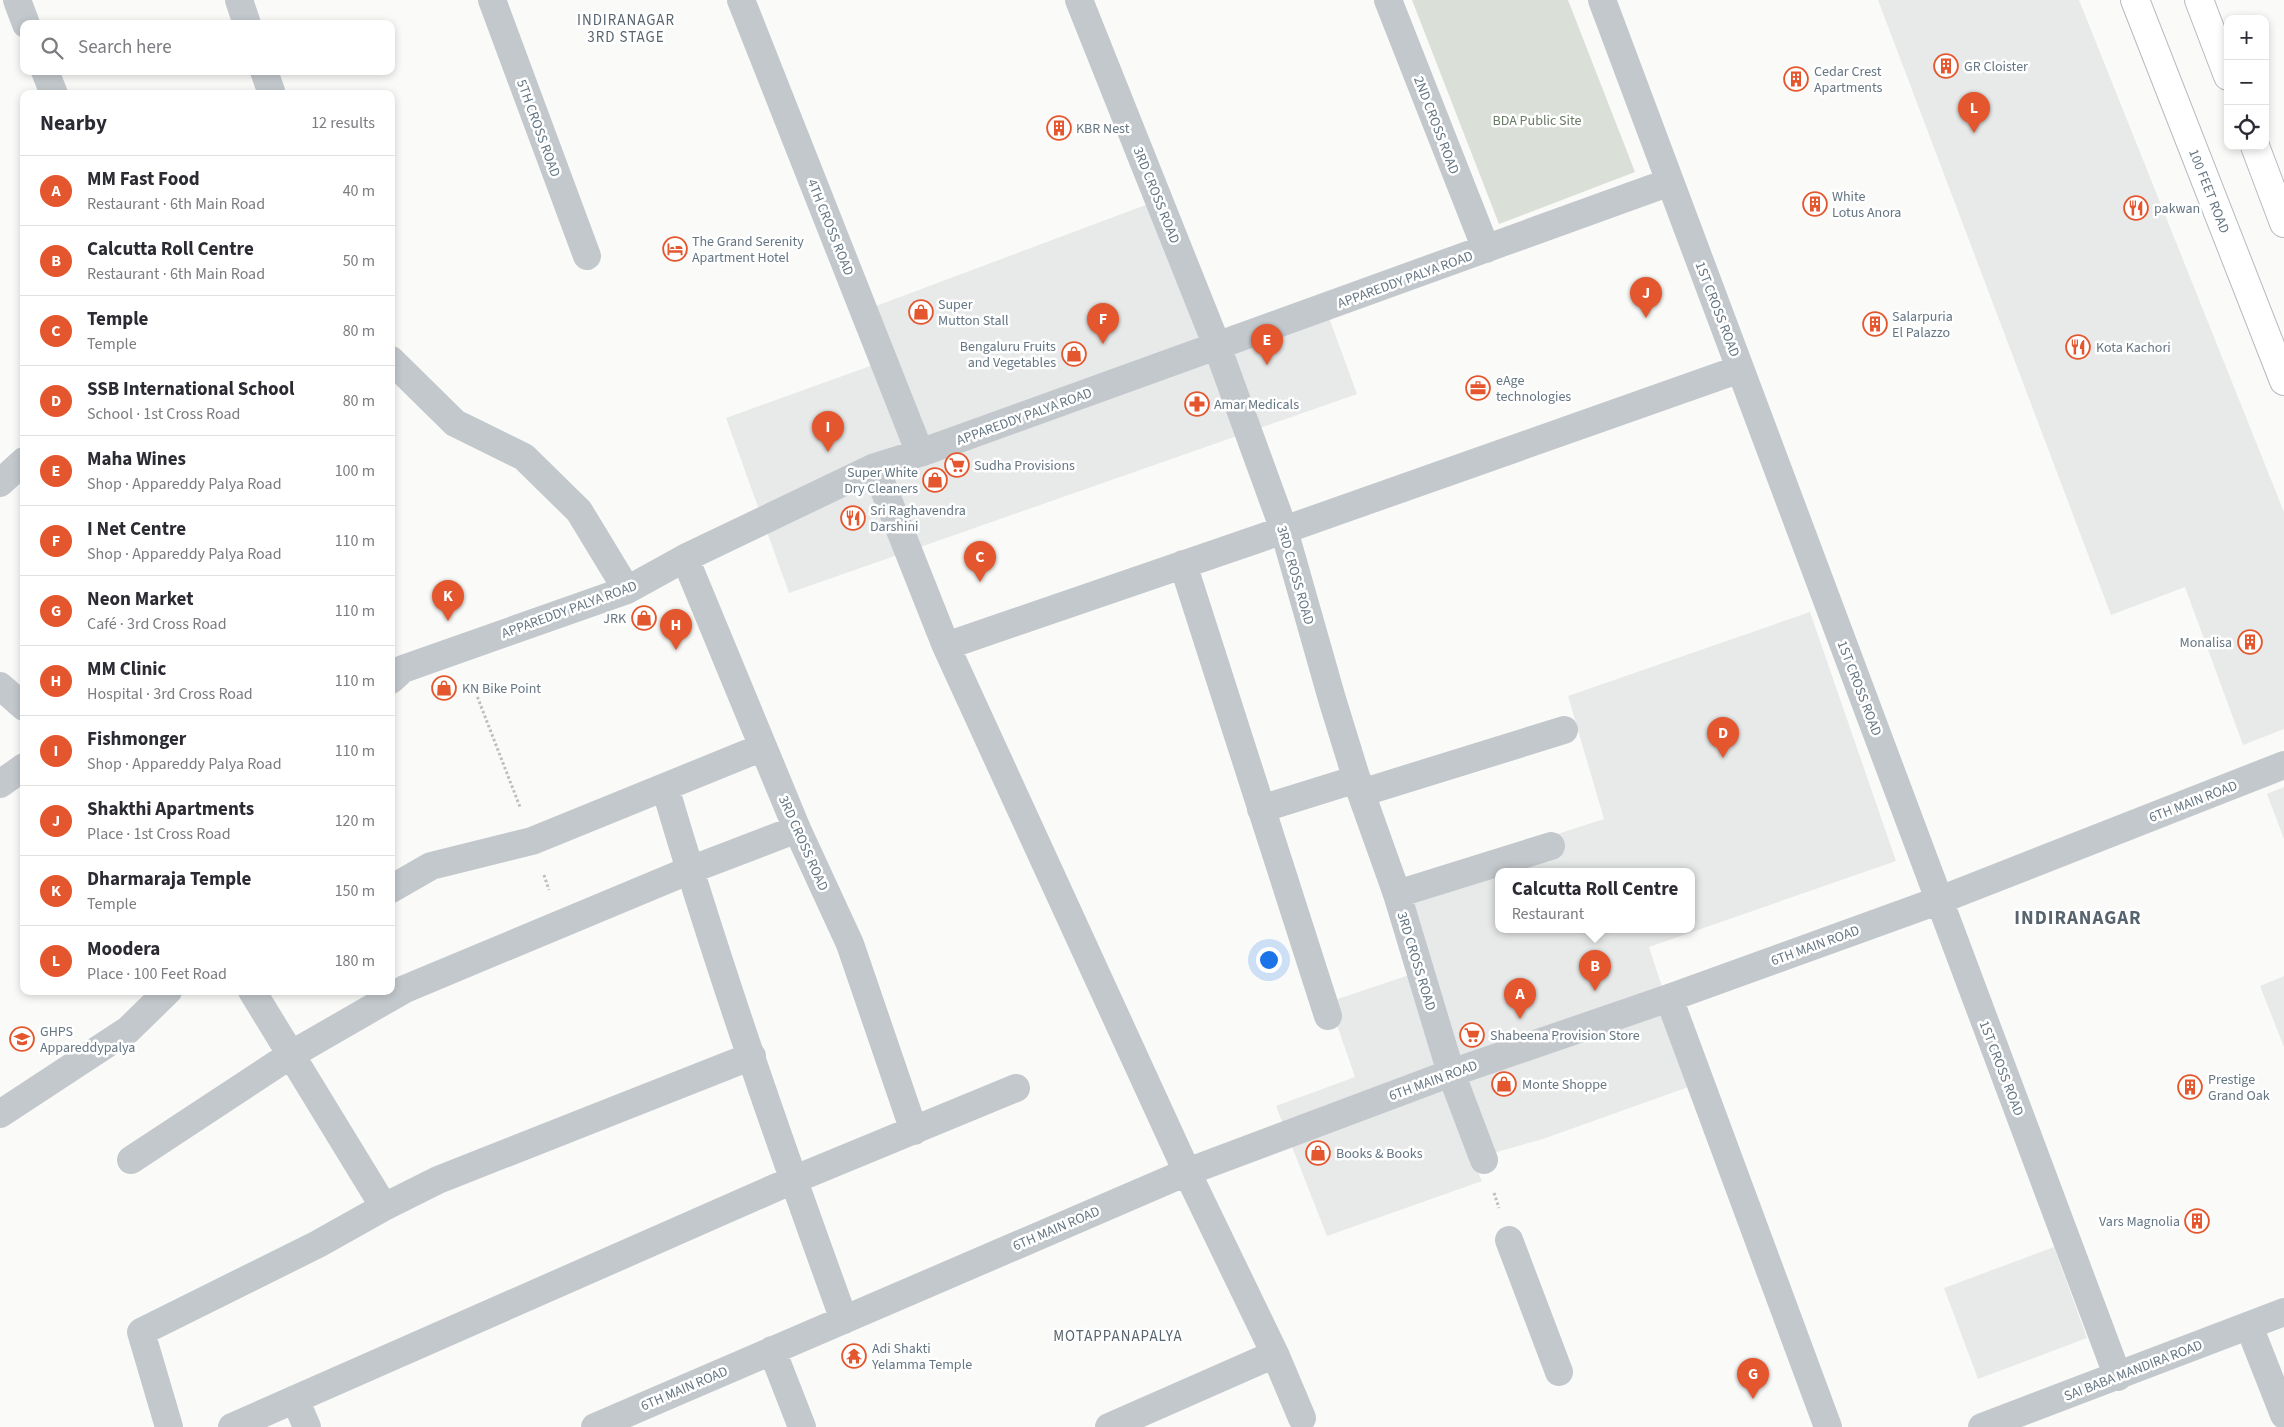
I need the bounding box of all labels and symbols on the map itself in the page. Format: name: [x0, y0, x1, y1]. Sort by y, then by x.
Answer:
district label: INDIRANAGAR 3RD STAGE: [577, 10, 675, 48]
building icon: GR Cloister: [1933, 53, 1959, 79]
place label: GR Cloister: [1964, 57, 2028, 77]
place label: Cedar Crest Apartments: [1814, 62, 1883, 98]
building icon: Cedar Crest Apartments: [1783, 66, 1809, 92]
street label: 2ND CROSS ROAD: [1408, 73, 1464, 177]
street label: 5TH CROSS ROAD: [511, 77, 565, 180]
pin: L: [1958, 92, 1990, 133]
park label: BDA Public Site: [1493, 111, 1582, 131]
building icon: KBR Nest: [1046, 115, 1072, 141]
place label: KBR Nest: [1076, 119, 1130, 139]
street label: 3RD CROSS ROAD: [1128, 144, 1185, 247]
street label: 100 FEET ROAD: [2183, 146, 2234, 236]
street label: 4TH CROSS ROAD: [802, 176, 859, 279]
place label: White Lotus Anora: [1832, 187, 1901, 223]
building icon: White Lotus Anora: [1802, 191, 1828, 217]
restaurant icon: pakwan: [2123, 195, 2149, 221]
place label: pakwan: [2154, 199, 2200, 219]
place label: The Grand Serenity Apartment Hotel: [692, 232, 804, 268]
hotel icon: The Grand Serenity Apartment Hotel: [662, 236, 688, 262]
street label: APPAREDDY PALYA ROAD: [1335, 246, 1476, 314]
street label: 1ST CROSS ROAD: [1690, 259, 1744, 360]
pin: J: [1630, 277, 1662, 318]
place label: Super Mutton Stall: [938, 295, 1009, 331]
shop icon: Super Mutton Stall: [908, 299, 934, 325]
pin: F: [1087, 303, 1119, 344]
place label: Salarpuria El Palazzo: [1892, 307, 1953, 343]
building icon: Salarpuria El Palazzo: [1862, 311, 1888, 337]
pin: E: [1251, 324, 1283, 365]
restaurant icon: Kota Kachori: [2065, 334, 2091, 360]
place label: Bengaluru Fruits and Vegetables: [960, 337, 1056, 373]
place label: Kota Kachori: [2096, 338, 2171, 358]
shop icon: Bengaluru Fruits and Vegetables: [1061, 341, 1087, 367]
place label: eAge technologies: [1496, 371, 1571, 407]
office icon: eAge technologies: [1465, 375, 1491, 401]
street label: APPAREDDY PALYA ROAD: [954, 383, 1095, 451]
pharmacy icon: Amar Medicals: [1184, 391, 1210, 417]
place label: Amar Medicals: [1214, 395, 1299, 415]
pin: I: [812, 411, 844, 452]
supermarket icon: Sudha Provisions: [944, 452, 970, 478]
place label: Sudha Provisions: [974, 456, 1075, 476]
place label: Super White Dry Cleaners: [844, 463, 918, 499]
shop icon: Super White Dry Cleaners: [922, 467, 948, 493]
place label: Sri Raghavendra Darshini: [870, 501, 966, 537]
restaurant icon: Sri Raghavendra Darshini: [840, 505, 866, 531]
street label: 3RD CROSS ROAD: [1271, 523, 1319, 627]
pin: C: [964, 541, 996, 582]
street label: APPAREDDY PALYA ROAD: [499, 576, 640, 644]
pin: K: [432, 580, 464, 621]
shop icon: JRK: [631, 605, 657, 631]
place label: JRK: [603, 609, 627, 629]
pin: H: [660, 609, 692, 650]
building icon: Monalisa: [2237, 629, 2263, 655]
place label: Monalisa: [2180, 633, 2232, 653]
street label: 1ST CROSS ROAD: [1832, 638, 1886, 739]
shop icon: KN Bike Point: [431, 675, 457, 701]
place label: KN Bike Point: [462, 679, 541, 699]
pin: D: [1707, 717, 1739, 758]
street label: 6TH MAIN ROAD: [2146, 776, 2240, 828]
street label: 3RD CROSS ROAD: [773, 793, 833, 894]
district label: INDIRANAGAR: [2014, 905, 2142, 932]
street label: 3RD CROSS ROAD: [1391, 909, 1441, 1013]
street label: 6TH MAIN ROAD: [1768, 921, 1862, 971]
your location: [1256, 947, 1282, 973]
pin: B: [1579, 950, 1611, 991]
pin: A: [1504, 978, 1536, 1019]
street label: 1ST CROSS ROAD: [1974, 1018, 2028, 1119]
place label: GHPS Appareddypalya: [40, 1022, 135, 1058]
supermarket icon: Shabeena Provision Store: [1459, 1022, 1485, 1048]
school or university icon: GHPS Appareddypalya: [9, 1026, 35, 1052]
place label: Shabeena Provision Store: [1490, 1026, 1640, 1046]
street label: 6TH MAIN ROAD: [1386, 1056, 1480, 1106]
place label: Prestige Grand Oak: [2208, 1070, 2270, 1106]
shop icon: Monte Shoppe: [1491, 1071, 1517, 1097]
building icon: Prestige Grand Oak: [2177, 1074, 2203, 1100]
place label: Monte Shoppe: [1522, 1075, 1607, 1095]
shop icon: Books & Books: [1305, 1140, 1331, 1166]
place label: Books & Books: [1336, 1144, 1423, 1164]
street label: 6TH MAIN ROAD: [1010, 1202, 1103, 1256]
building icon: Vars Magnolia: [2184, 1208, 2210, 1234]
place label: Vars Magnolia: [2099, 1212, 2180, 1232]
district label: MOTAPPANAPALYA: [1053, 1326, 1183, 1347]
street label: SAI BABA MANDIRA ROAD: [2061, 1335, 2205, 1407]
place label: Adi Shakti Yelamma Temple: [871, 1339, 972, 1375]
temple icon: Adi Shakti Yelamma Temple: [841, 1343, 867, 1369]
pin: G: [1737, 1358, 1769, 1399]
street label: 6TH MAIN ROAD: [638, 1362, 731, 1416]

